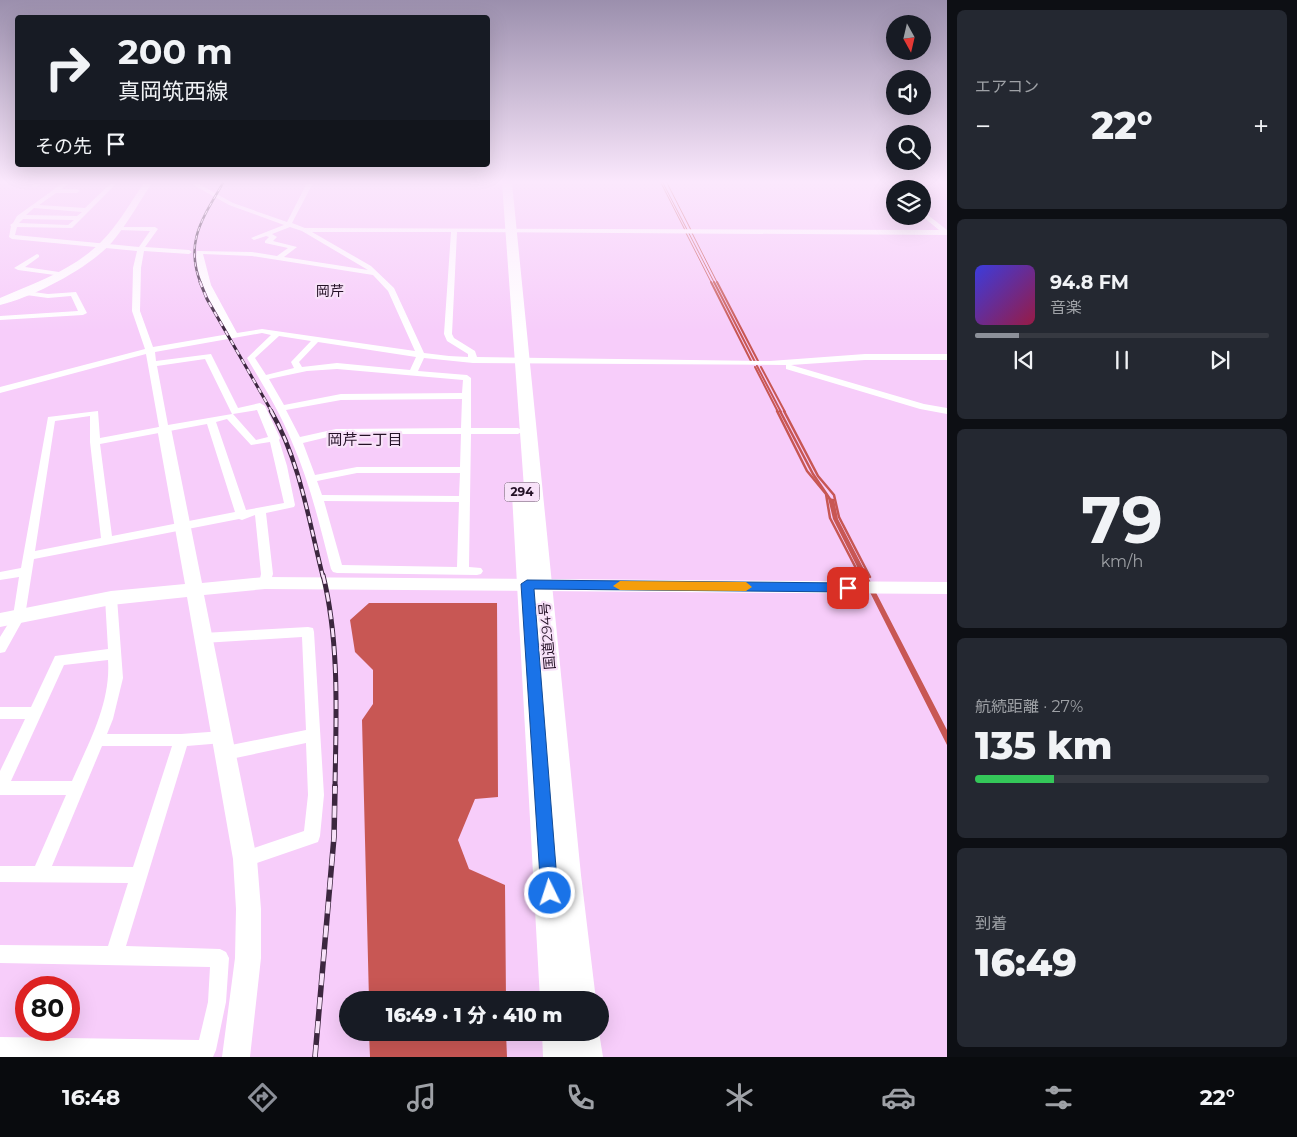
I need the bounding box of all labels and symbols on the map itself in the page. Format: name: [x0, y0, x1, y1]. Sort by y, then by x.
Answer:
north arrow: [886, 15, 931, 60]
district label: 岡芹: [316, 282, 344, 300]
district label: 岡芹二丁目: [327, 430, 403, 449]
road number: 294: [504, 482, 540, 502]
pin: [827, 567, 869, 609]
street label: 国道294号: [535, 601, 559, 671]
position arrow: [523, 866, 575, 918]
speed limit sign: 80: [15, 976, 80, 1041]

